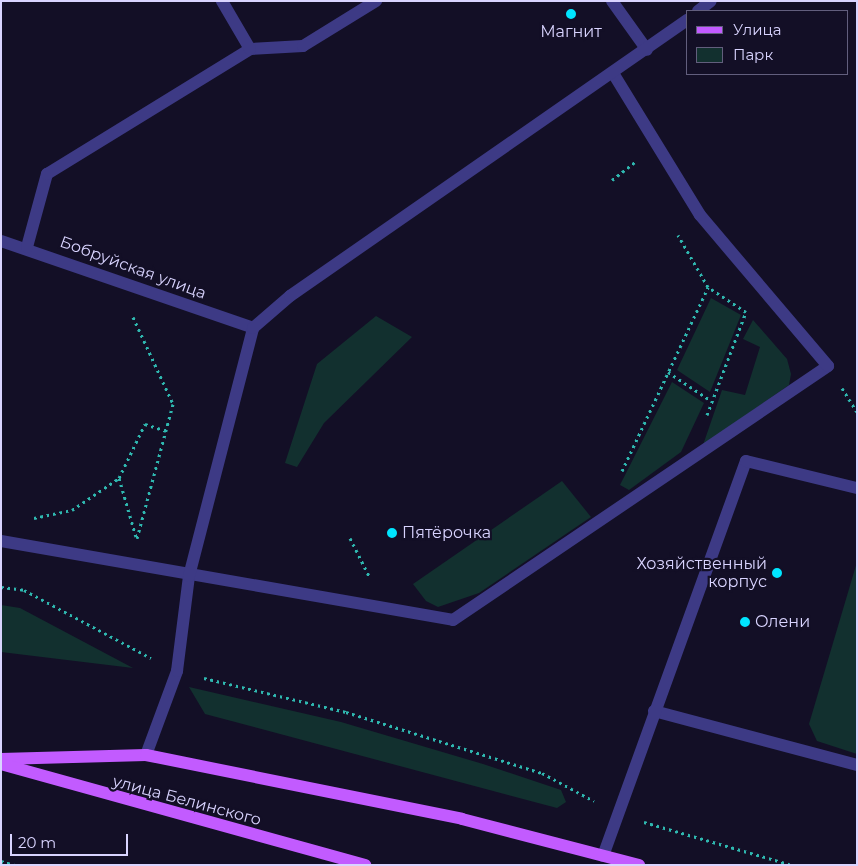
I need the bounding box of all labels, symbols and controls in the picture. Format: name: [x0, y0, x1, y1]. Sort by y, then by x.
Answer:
marker: Магнит: [565, 8, 577, 20]
legend: [686, 10, 848, 75]
text: Улица: [733, 20, 781, 39]
place label: Магнит: [540, 22, 602, 42]
text: Парк: [733, 45, 773, 64]
street label: Бобруйская улица: [57, 233, 209, 303]
place label: Пятёрочка: [402, 523, 491, 543]
marker: Пятёрочка: [386, 527, 398, 539]
place label: Хозяйственный корпус: [636, 554, 767, 592]
marker: Хозяйственный корпус: [771, 567, 783, 579]
place label: Олени: [755, 612, 810, 632]
marker: Олени: [739, 616, 751, 628]
street label: улица Белинского: [111, 772, 263, 830]
scale bar: [12, 824, 130, 856]
text: 20 m: [18, 833, 56, 852]

